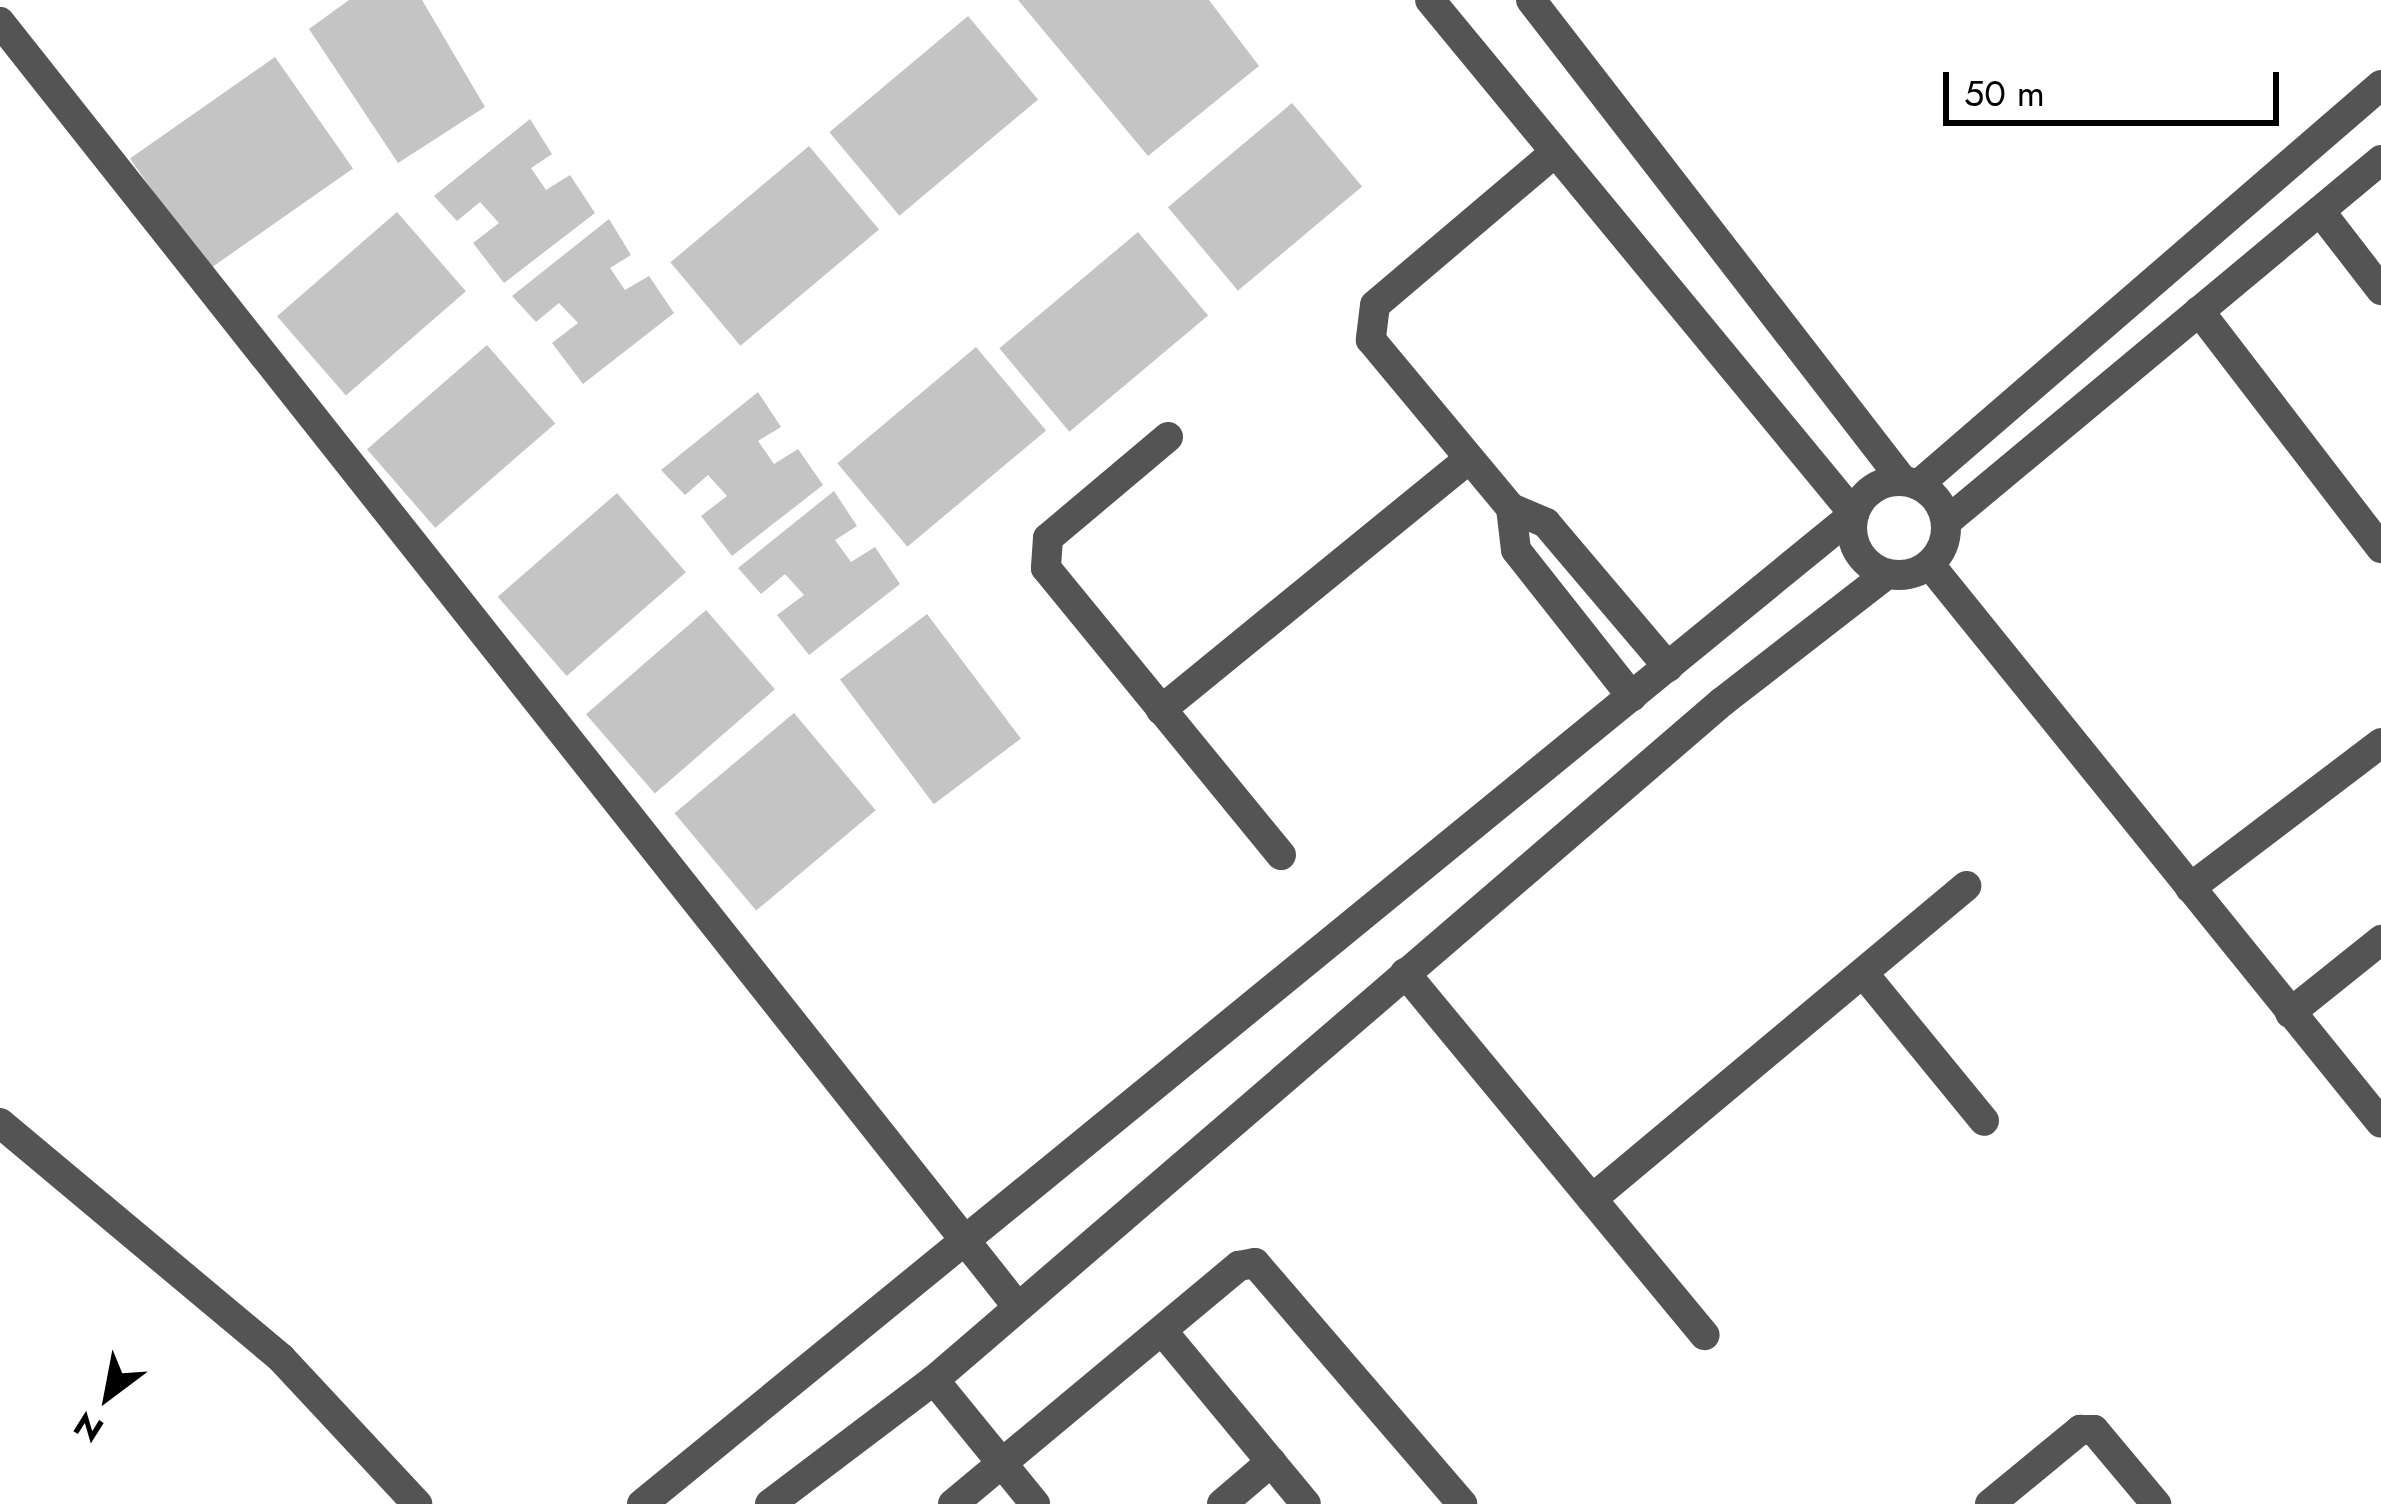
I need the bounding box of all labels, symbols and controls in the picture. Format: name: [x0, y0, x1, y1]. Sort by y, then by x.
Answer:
scale bar: [1949, 48, 2285, 122]
text: 50 m: [1964, 67, 2045, 119]
north arrow: [48, 1336, 168, 1456]
text: N: [65, 1400, 112, 1454]

